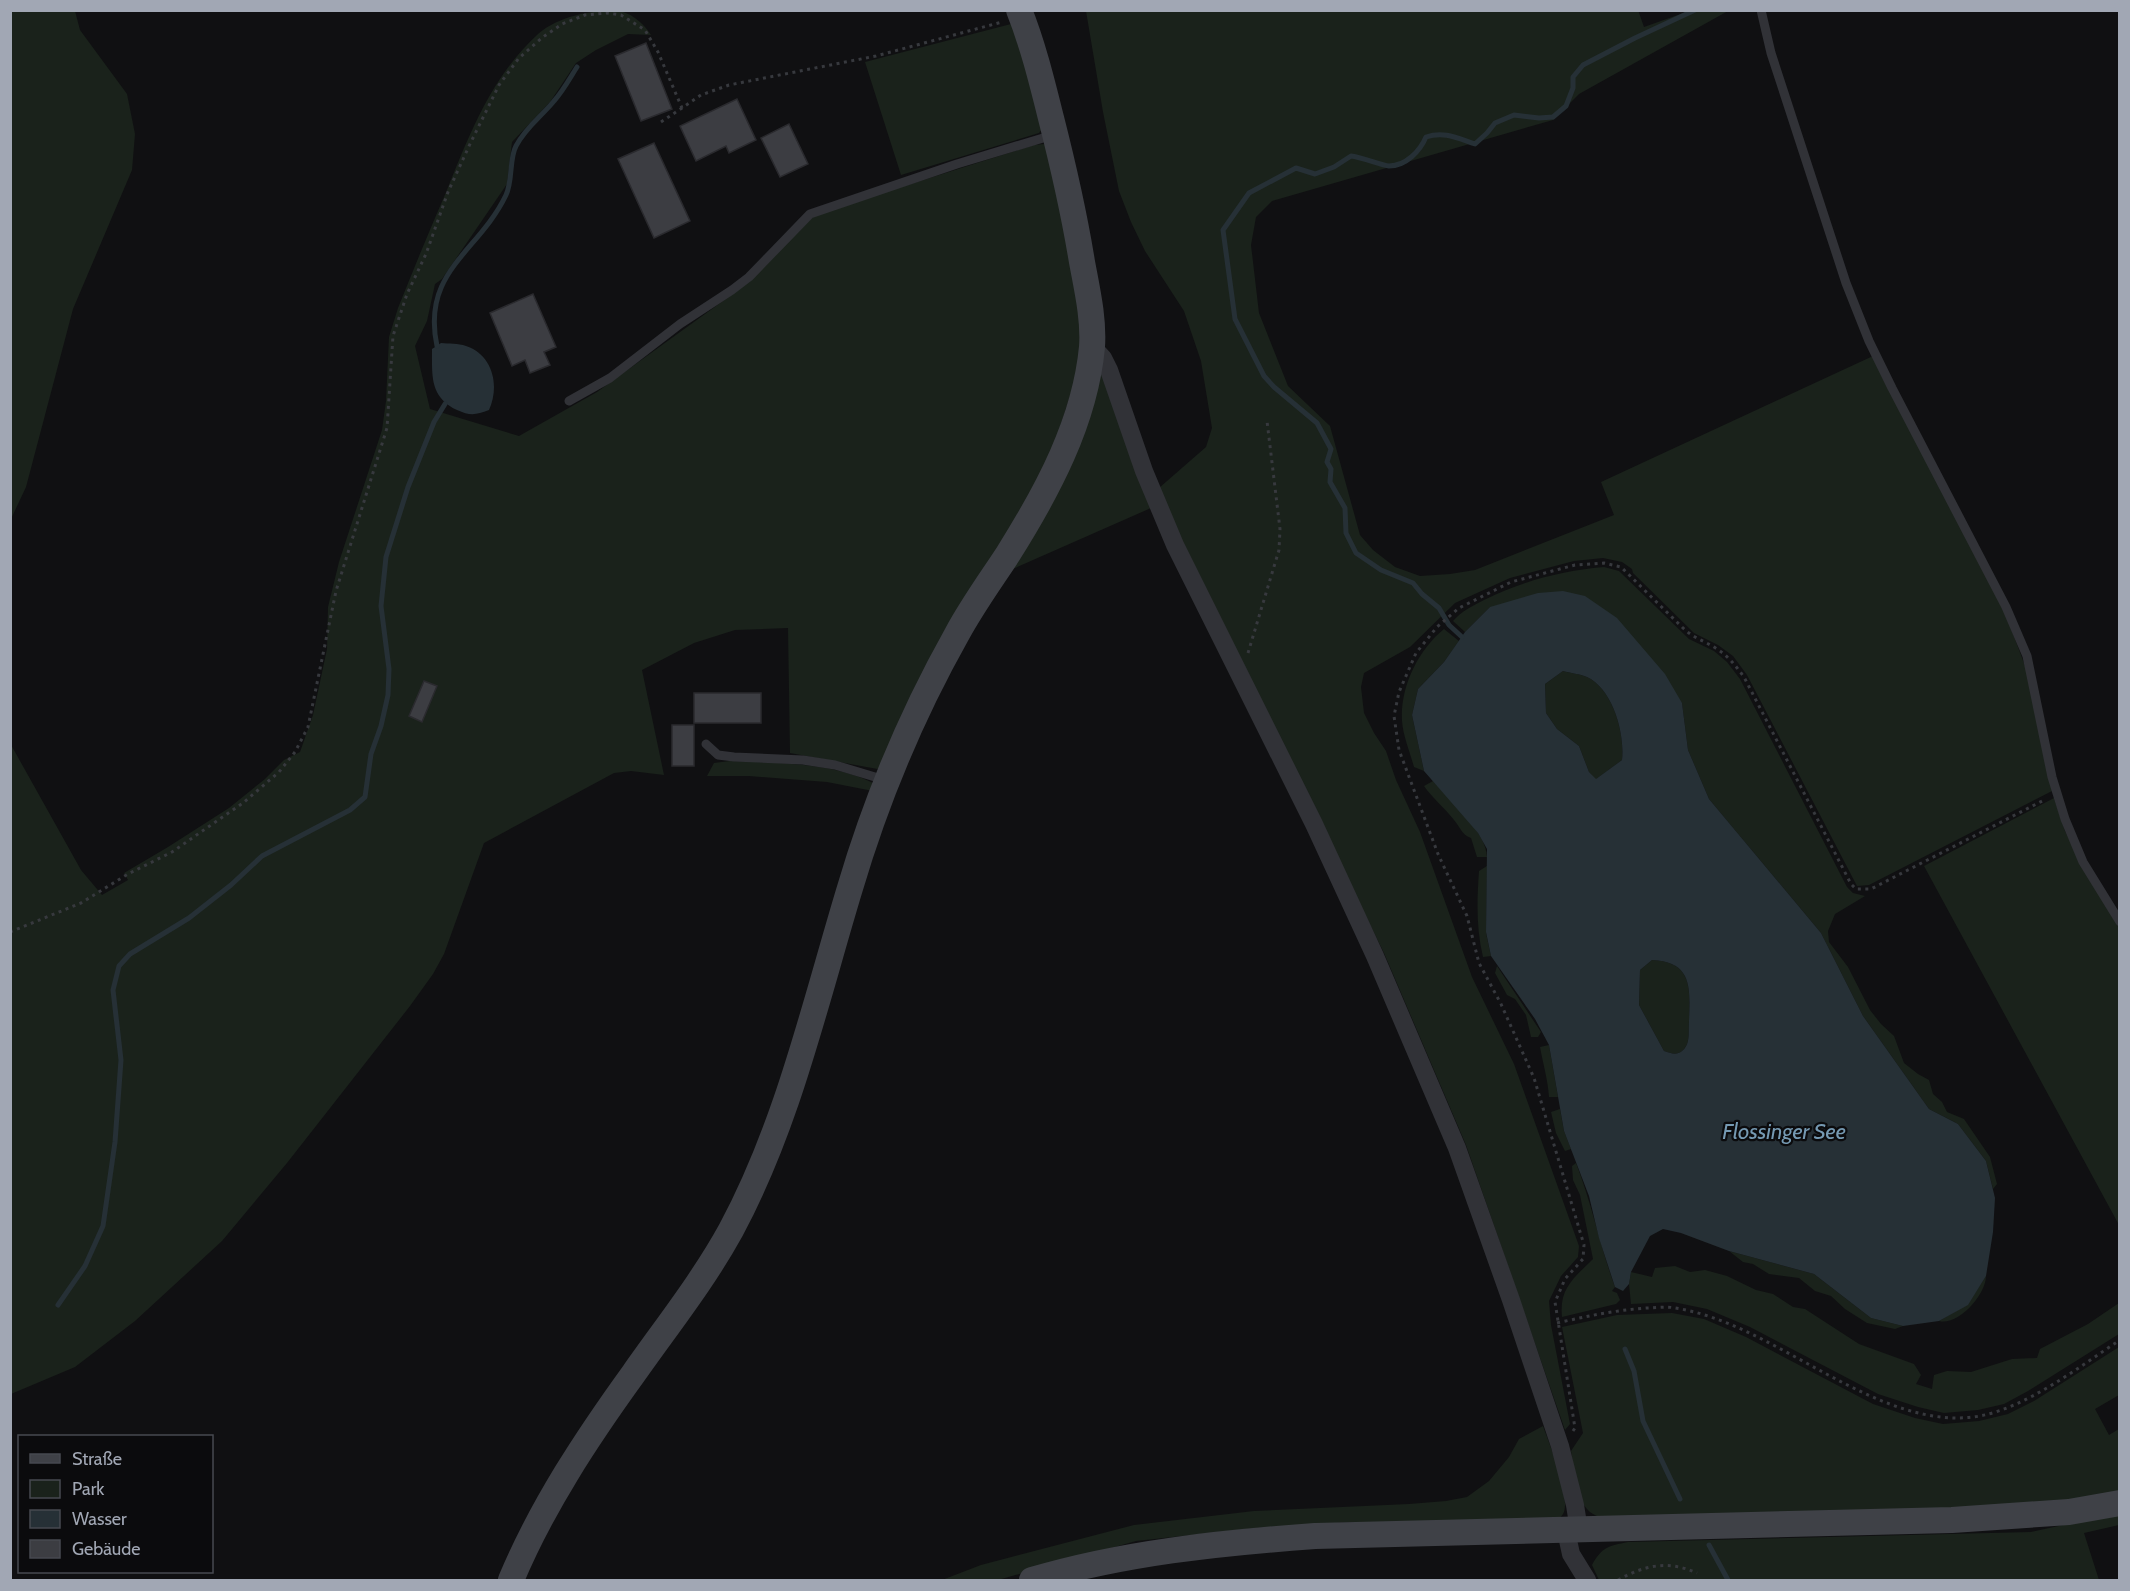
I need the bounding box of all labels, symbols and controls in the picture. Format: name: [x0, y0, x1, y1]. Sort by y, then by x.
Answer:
water label: Flossinger See: [1722, 1118, 1846, 1145]
legend: [18, 1435, 213, 1573]
text: Straße: [72, 1448, 122, 1470]
text: Park: [72, 1478, 105, 1500]
text: Wasser: [72, 1508, 127, 1530]
text: Gebäude: [72, 1538, 141, 1560]

